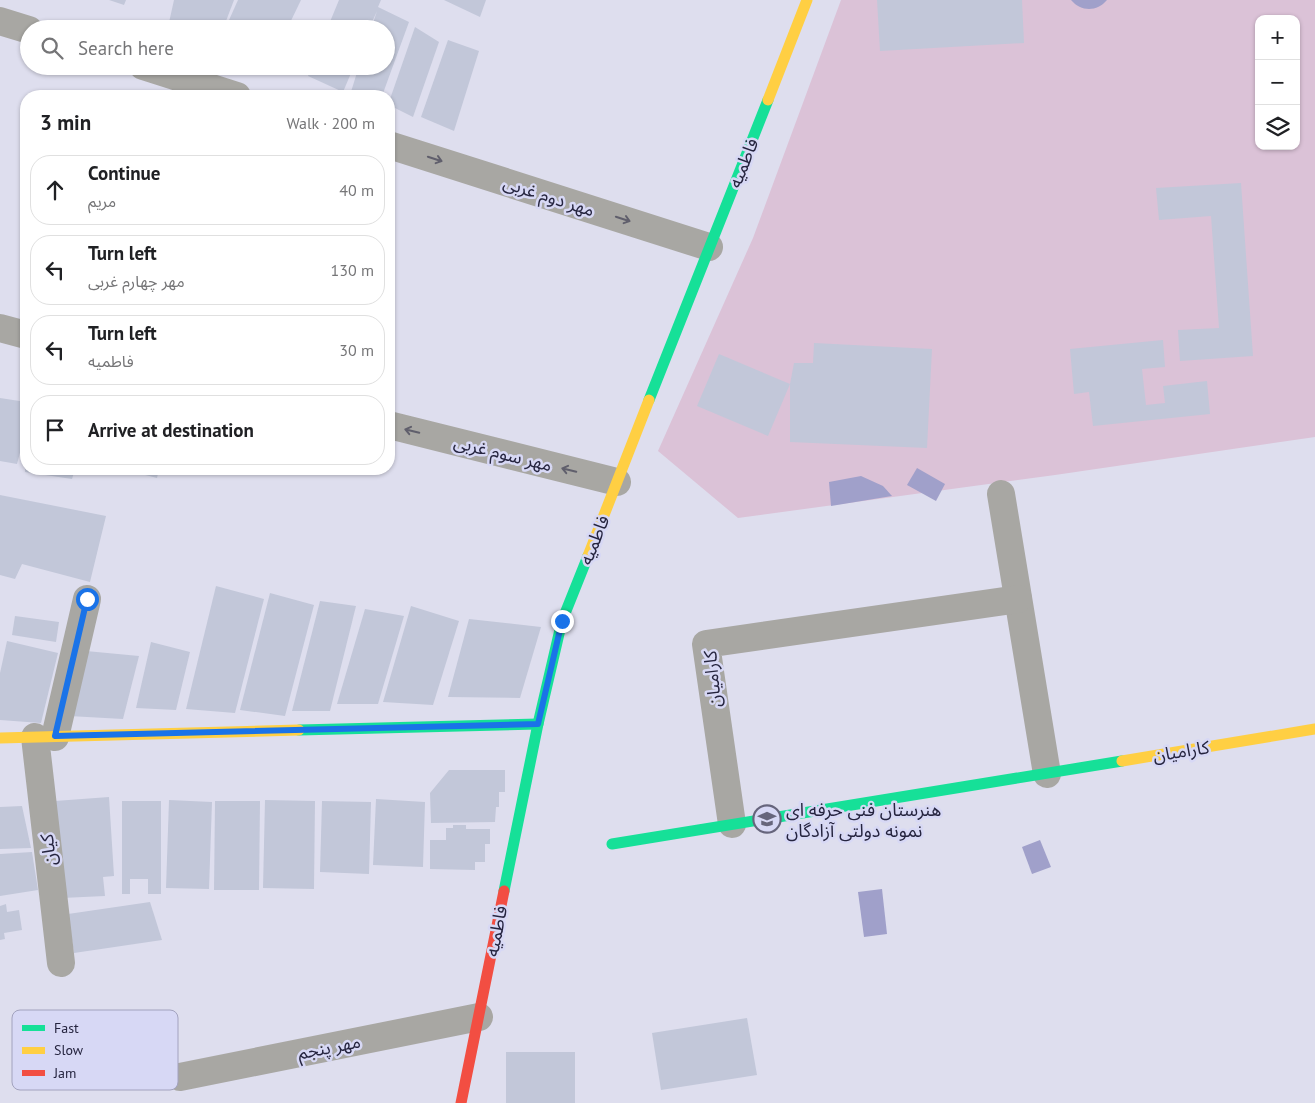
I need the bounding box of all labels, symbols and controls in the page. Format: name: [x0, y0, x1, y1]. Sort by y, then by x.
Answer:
map controls: [1255, 15, 1300, 150]
button: +: [1255, 15, 1300, 60]
search box: [20, 20, 395, 75]
icon: search: [38, 34, 66, 62]
text: Search here: [78, 36, 174, 60]
button: −: [1255, 60, 1300, 105]
button: layers: [1255, 105, 1300, 150]
text: 3 min: [40, 109, 91, 136]
text: Walk · 200 m: [286, 113, 375, 133]
street label: فاطمیه: [723, 135, 763, 191]
one-way arrow: [427, 155, 443, 165]
text: Continue: [88, 161, 160, 185]
street label: مهر دوم غربی: [500, 170, 597, 224]
icon: ahead: [41, 176, 69, 204]
text: 40 m: [339, 180, 374, 200]
text: مریم: [88, 191, 116, 211]
one-way arrow: [615, 215, 631, 225]
text: Turn left: [88, 241, 157, 265]
icon: left: [41, 256, 69, 284]
text: 130 m: [331, 260, 374, 280]
text: مهر چهارم غربی: [88, 271, 185, 291]
text: Turn left: [88, 321, 157, 345]
icon: left: [41, 336, 69, 364]
text: 30 m: [339, 340, 374, 360]
text: فاطمیه: [88, 351, 134, 371]
icon: arrive: [41, 416, 69, 444]
text: Arrive at destination: [88, 418, 254, 442]
one-way arrow: [404, 426, 420, 435]
street label: مهر سوم غربی: [451, 430, 554, 479]
one-way arrow: [562, 465, 578, 474]
street label: فاطمیه: [574, 512, 614, 568]
route start: [76, 588, 99, 611]
route end: [551, 610, 574, 633]
street label: کارامیان: [698, 649, 726, 708]
street label: کارامیان: [1151, 735, 1211, 767]
place label: هنرستان فنی حرفه ای نمونه دولتی آزادگان: [786, 798, 941, 842]
school or university icon: هنرستان فنی حرفه ای نمونه دولتی آزادگان: [752, 804, 782, 834]
street label: کیان: [35, 832, 61, 867]
street label: فاطمیه: [480, 904, 512, 958]
legend: [12, 1010, 178, 1090]
text: Fast: [54, 1019, 79, 1037]
street label: مهر پنجم: [296, 1030, 363, 1066]
text: Slow: [54, 1041, 84, 1059]
text: Jam: [53, 1064, 76, 1082]

